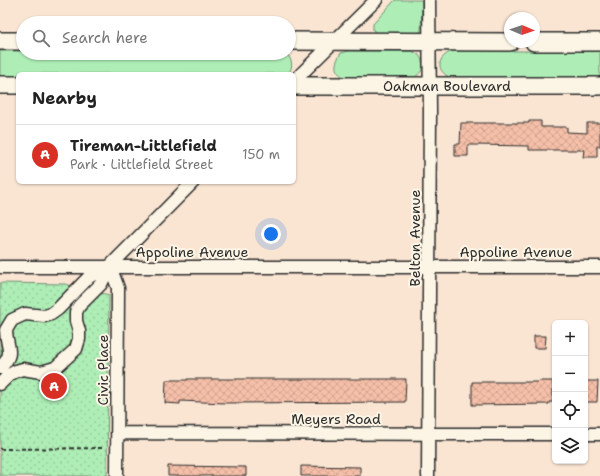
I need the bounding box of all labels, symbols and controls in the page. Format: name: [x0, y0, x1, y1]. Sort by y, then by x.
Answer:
north arrow: [504, 12, 540, 48]
search box: [16, 16, 296, 60]
icon: search: [30, 27, 52, 49]
text: Search here: [62, 28, 148, 48]
street label: Oakman Boulevard: [383, 77, 511, 95]
text: Nearby: [32, 87, 97, 109]
text: Tireman-Littlefield: [70, 136, 217, 156]
text: A: [40, 146, 50, 163]
text: 150 m: [242, 146, 280, 163]
text: Park · Littlefield Street: [70, 156, 213, 173]
street label: Belton Avenue: [406, 190, 424, 286]
your location: [261, 224, 281, 244]
street label: Appoline Avenue: [136, 243, 249, 261]
street label: Appoline Avenue: [460, 243, 573, 261]
map controls: [552, 320, 588, 464]
button: +: [552, 320, 588, 356]
street label: Civic Place: [94, 334, 112, 406]
button: −: [552, 356, 588, 392]
pin: A: [41, 371, 67, 401]
button: locate: [552, 392, 588, 428]
street label: Meyers Road: [291, 410, 381, 428]
button: layers: [552, 428, 588, 464]

